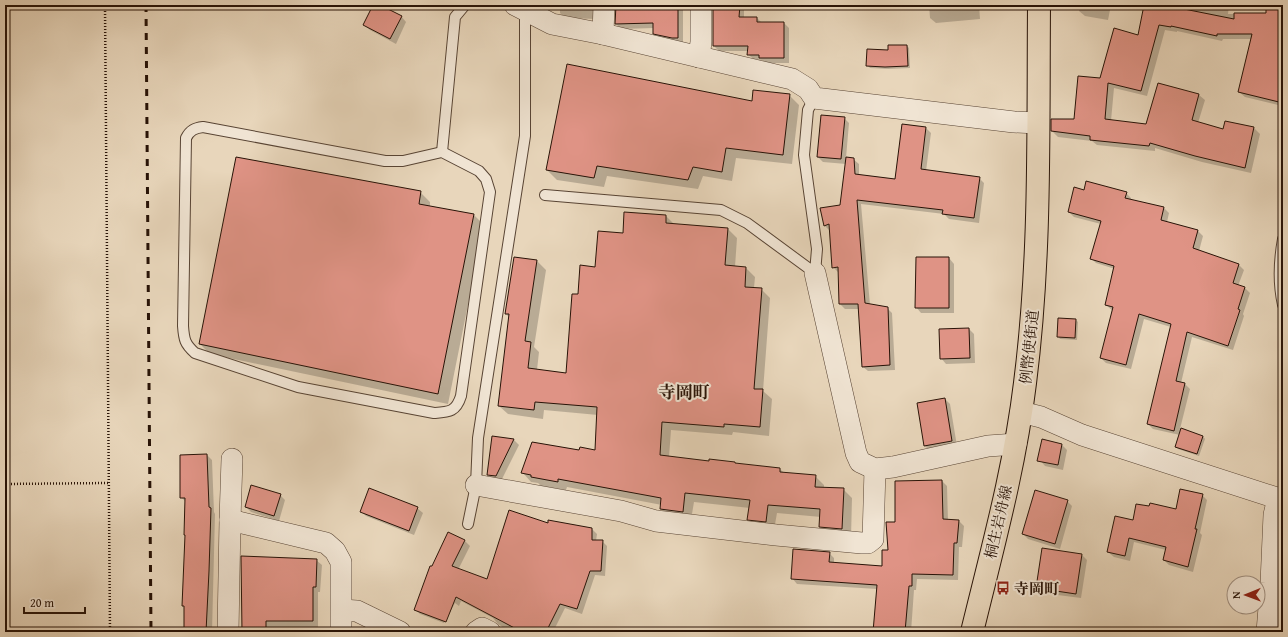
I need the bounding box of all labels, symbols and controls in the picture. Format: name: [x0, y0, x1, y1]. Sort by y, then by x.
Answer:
street label: 例幣使街道: [1015, 309, 1043, 385]
district label: 寺岡町: [659, 379, 710, 404]
street label: 桐生岩舟線: [979, 483, 1017, 561]
north arrow: [1226, 575, 1266, 615]
place label: 寺岡町: [1014, 578, 1059, 599]
bus stop icon: 寺岡町: [995, 580, 1011, 596]
scale bar: [24, 589, 85, 615]
text: N: [1228, 591, 1244, 599]
text: 20 m: [30, 594, 54, 611]

